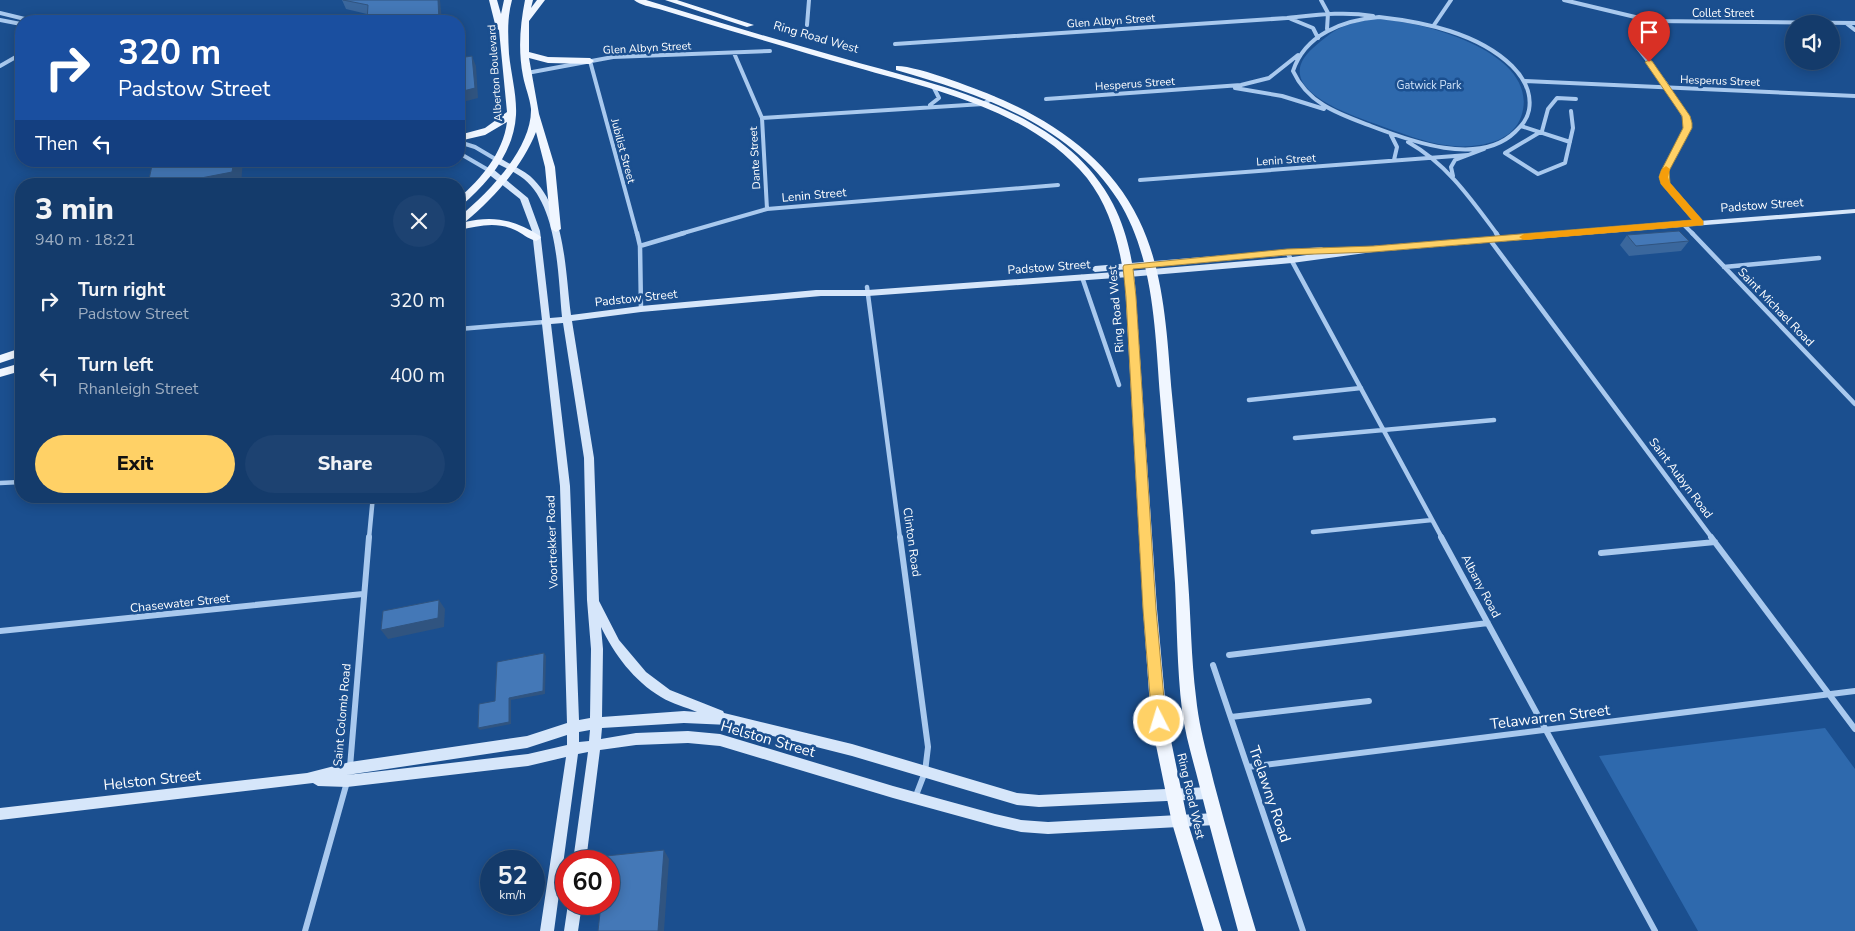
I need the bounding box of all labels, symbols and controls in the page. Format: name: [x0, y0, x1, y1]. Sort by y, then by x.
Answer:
street label: Collet Street: [1692, 6, 1754, 21]
street label: Glen Albyn Street: [1066, 10, 1156, 32]
pin: [1628, 11, 1670, 62]
map controls: [1785, 15, 1840, 70]
button: sound: [1785, 15, 1840, 70]
street label: Ring Road West: [772, 17, 861, 57]
icon: arrive: [1635, 18, 1663, 46]
street label: Alberton Boulevard: [484, 24, 506, 122]
text: 320 m: [118, 29, 221, 76]
icon: right: [35, 35, 100, 100]
street label: Glen Albyn Street: [602, 38, 692, 58]
street label: Hesperus Street: [1680, 72, 1760, 90]
text: Padstow Street: [118, 74, 270, 104]
street label: Hesperus Street: [1095, 74, 1176, 94]
park label: Gatwick Park: [1397, 78, 1462, 93]
street label: Jubilist Street: [607, 116, 639, 185]
street label: Dante Street: [746, 126, 764, 190]
icon: left: [88, 130, 116, 158]
text: Then: [35, 131, 78, 157]
street label: Lenin Street: [1256, 150, 1316, 170]
street label: Lenin Street: [781, 184, 848, 206]
text: 3 min: [35, 189, 114, 230]
street label: Padstow Street: [1720, 194, 1805, 216]
button: close: [393, 195, 445, 247]
text: 940 m · 18:21: [35, 229, 136, 251]
street label: Padstow Street: [1007, 256, 1092, 278]
street label: Ring Road West: [1104, 264, 1128, 353]
street label: Saint Michael Road: [1734, 264, 1818, 350]
text: Turn right: [78, 277, 165, 303]
street label: Padstow Street: [594, 286, 679, 310]
icon: right: [35, 287, 63, 315]
text: 320 m: [390, 288, 445, 314]
text: Padstow Street: [78, 303, 189, 325]
text: Turn left: [78, 352, 153, 378]
icon: left: [35, 362, 63, 390]
text: 400 m: [390, 363, 445, 389]
text: Rhanleigh Street: [78, 378, 198, 400]
street label: Saint Aubyn Road: [1645, 434, 1717, 522]
button: Exit: [35, 435, 235, 493]
button: Share: [245, 435, 445, 493]
street label: Voortrekker Road: [542, 495, 562, 590]
street label: Clinton Road: [899, 506, 925, 578]
street label: Albany Road: [1458, 552, 1504, 620]
street label: Chasewater Street: [129, 590, 232, 616]
street label: Saint Colomb Road: [330, 663, 354, 767]
position arrow: [1132, 694, 1184, 746]
street label: Telawarren Street: [1489, 700, 1612, 734]
street label: Helston Street: [718, 716, 818, 762]
street label: Trelawny Road: [1244, 743, 1296, 845]
street label: Ring Road West: [1173, 752, 1209, 841]
street label: Helston Street: [102, 765, 202, 795]
speed limit sign: 60: [555, 850, 620, 915]
text: 52: [497, 859, 528, 893]
text: km/h: [499, 887, 526, 903]

